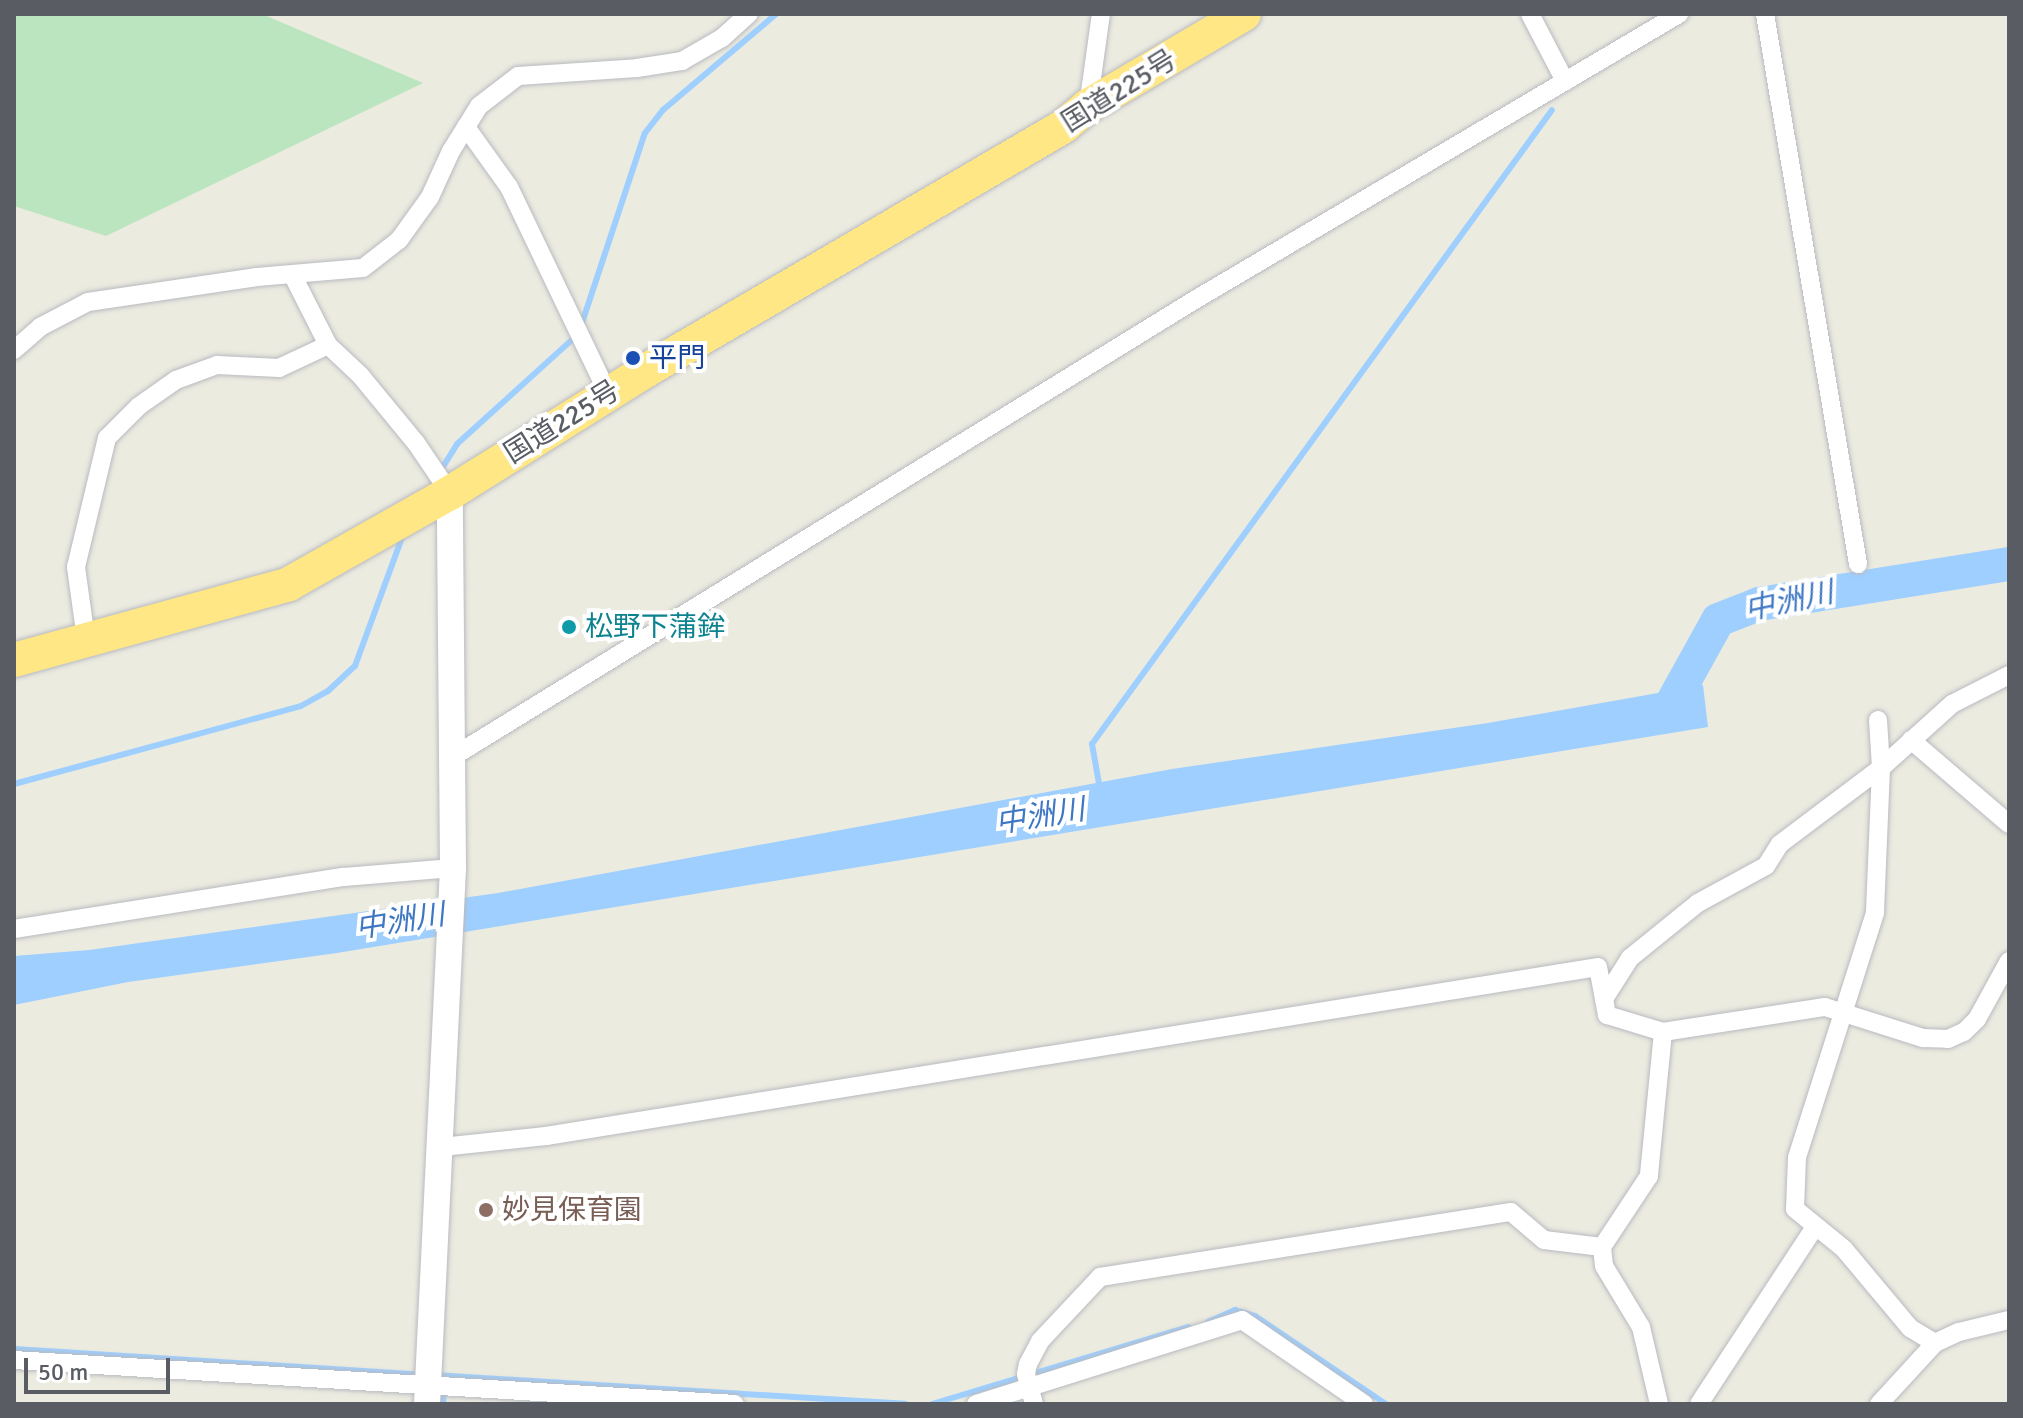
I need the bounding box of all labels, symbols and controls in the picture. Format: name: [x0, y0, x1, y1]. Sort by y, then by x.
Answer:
street label: 国道225号: [1055, 42, 1183, 140]
place label: 平門: [649, 341, 705, 375]
marker: 平門: [624, 349, 642, 367]
street label: 国道225号: [498, 373, 626, 471]
water label: 中洲川: [1741, 575, 1837, 629]
place label: 松野下蒲鉾: [585, 610, 725, 644]
marker: 松野下蒲鉾: [560, 618, 578, 636]
water label: 中洲川: [993, 792, 1087, 842]
water label: 中洲川: [353, 897, 447, 947]
place label: 妙見保育園: [502, 1193, 642, 1227]
marker: 妙見保育園: [477, 1201, 495, 1219]
scale bar: [28, 1342, 174, 1392]
text: 50 m: [38, 1357, 88, 1387]

